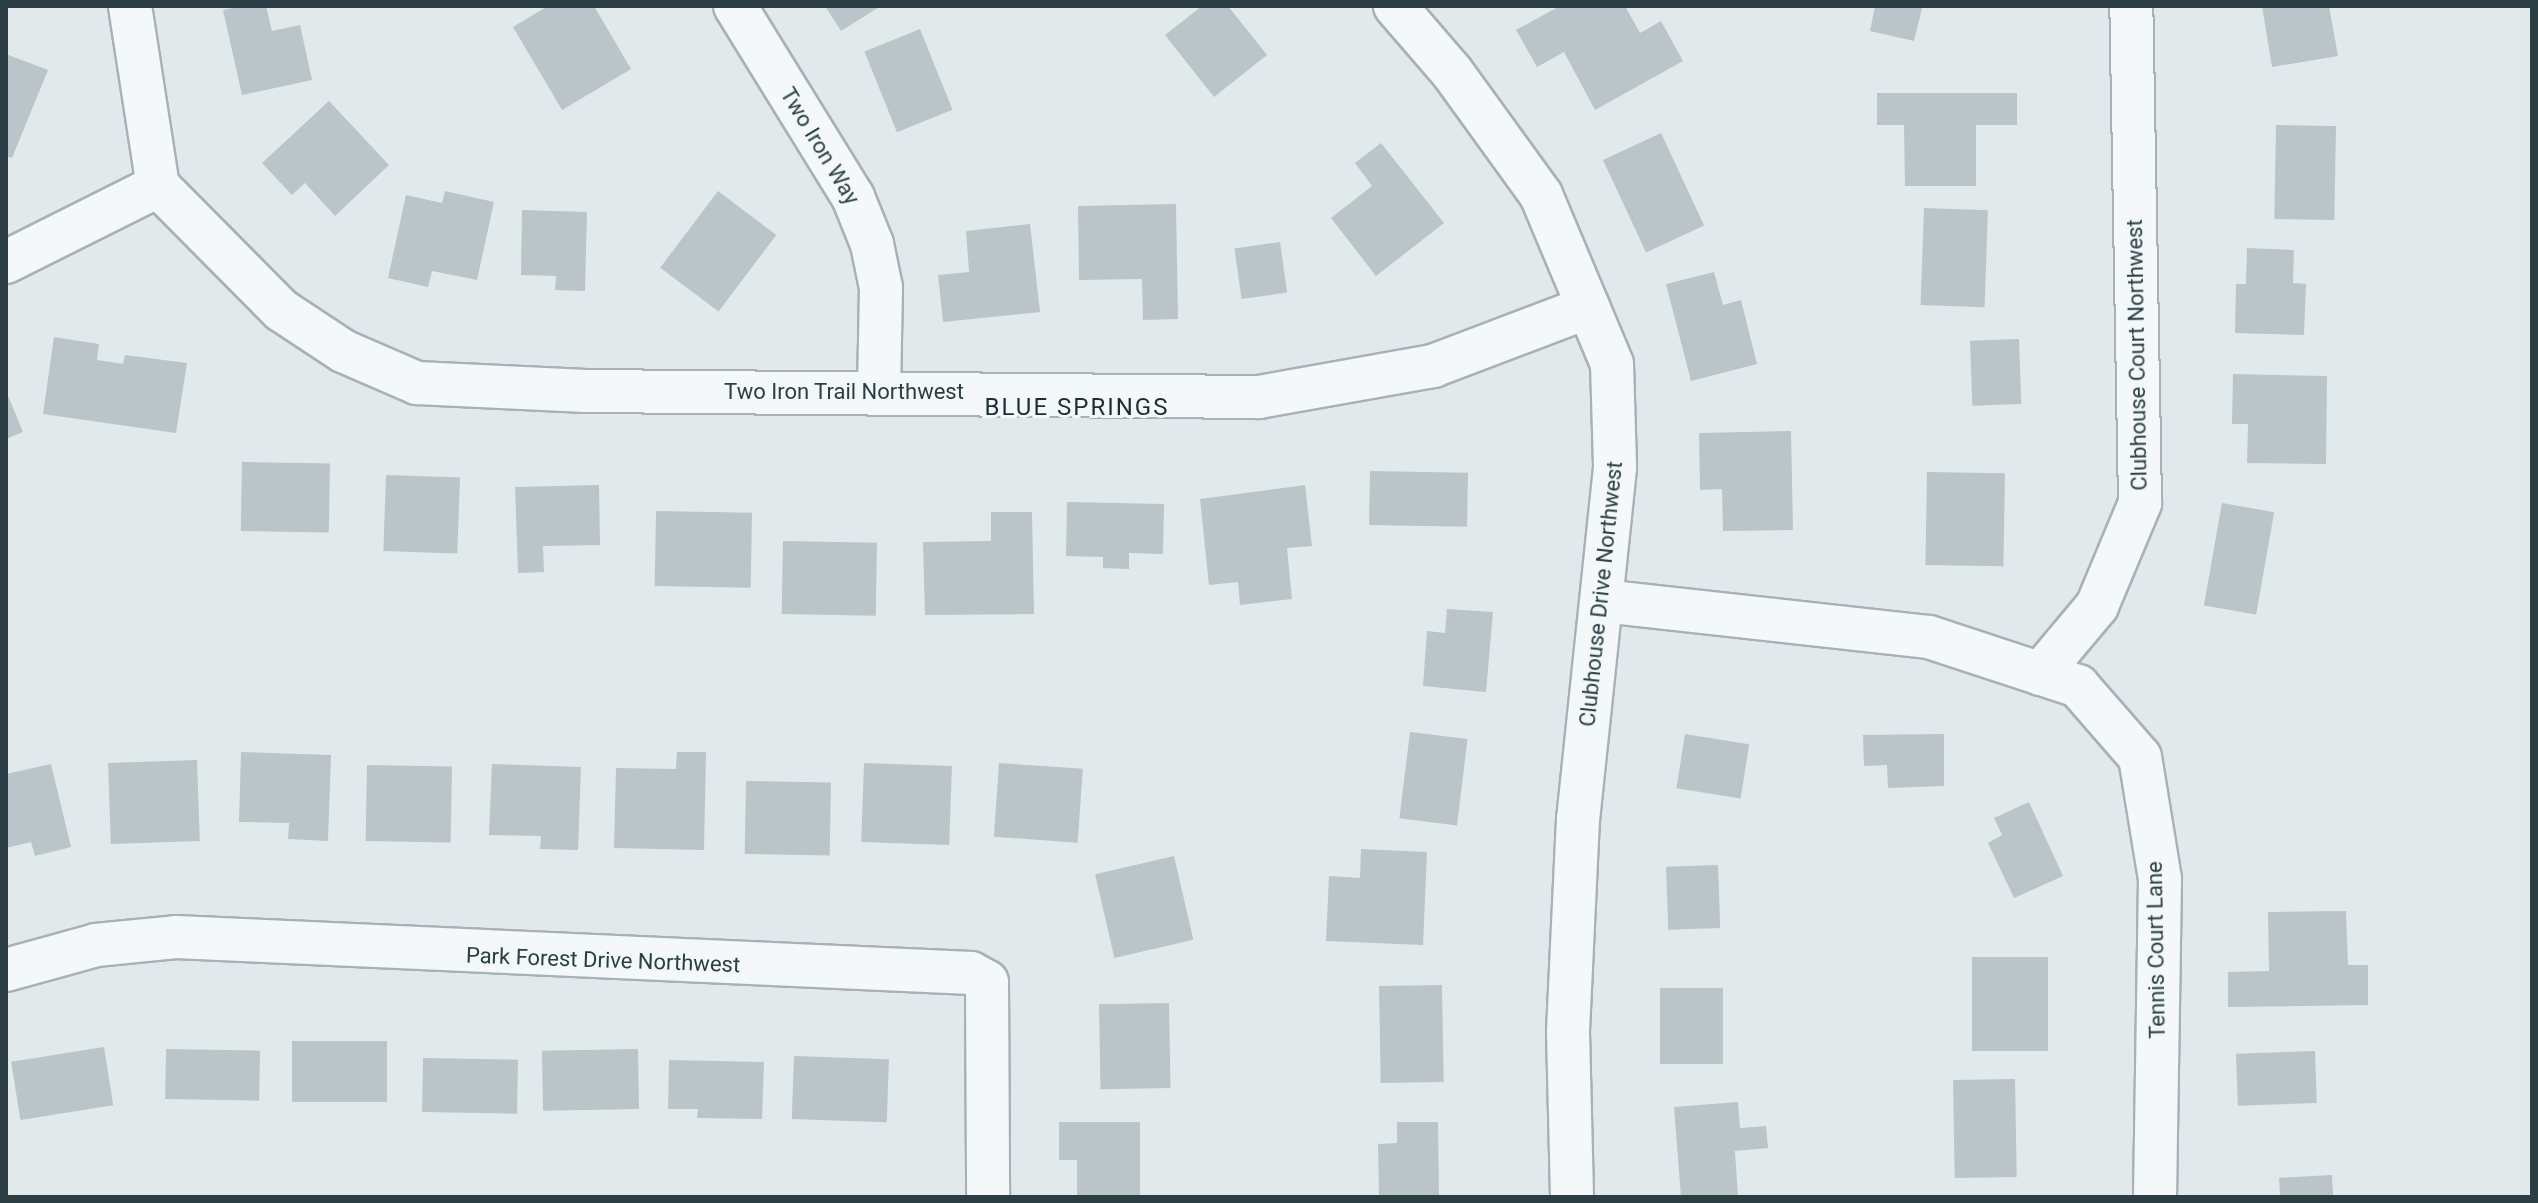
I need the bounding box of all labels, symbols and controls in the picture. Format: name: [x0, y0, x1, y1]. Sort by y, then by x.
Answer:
street label: Two Iron Way: [775, 83, 865, 209]
street label: Clubhouse Court Northwest: [2121, 219, 2153, 491]
street label: Two Iron Trail Northwest: [724, 379, 964, 405]
district label: BLUE SPRINGS: [985, 394, 1169, 422]
street label: Clubhouse Drive Northwest: [1574, 460, 1628, 728]
street label: Tennis Court Lane: [2141, 861, 2171, 1039]
street label: Park Forest Drive Northwest: [465, 942, 741, 978]

